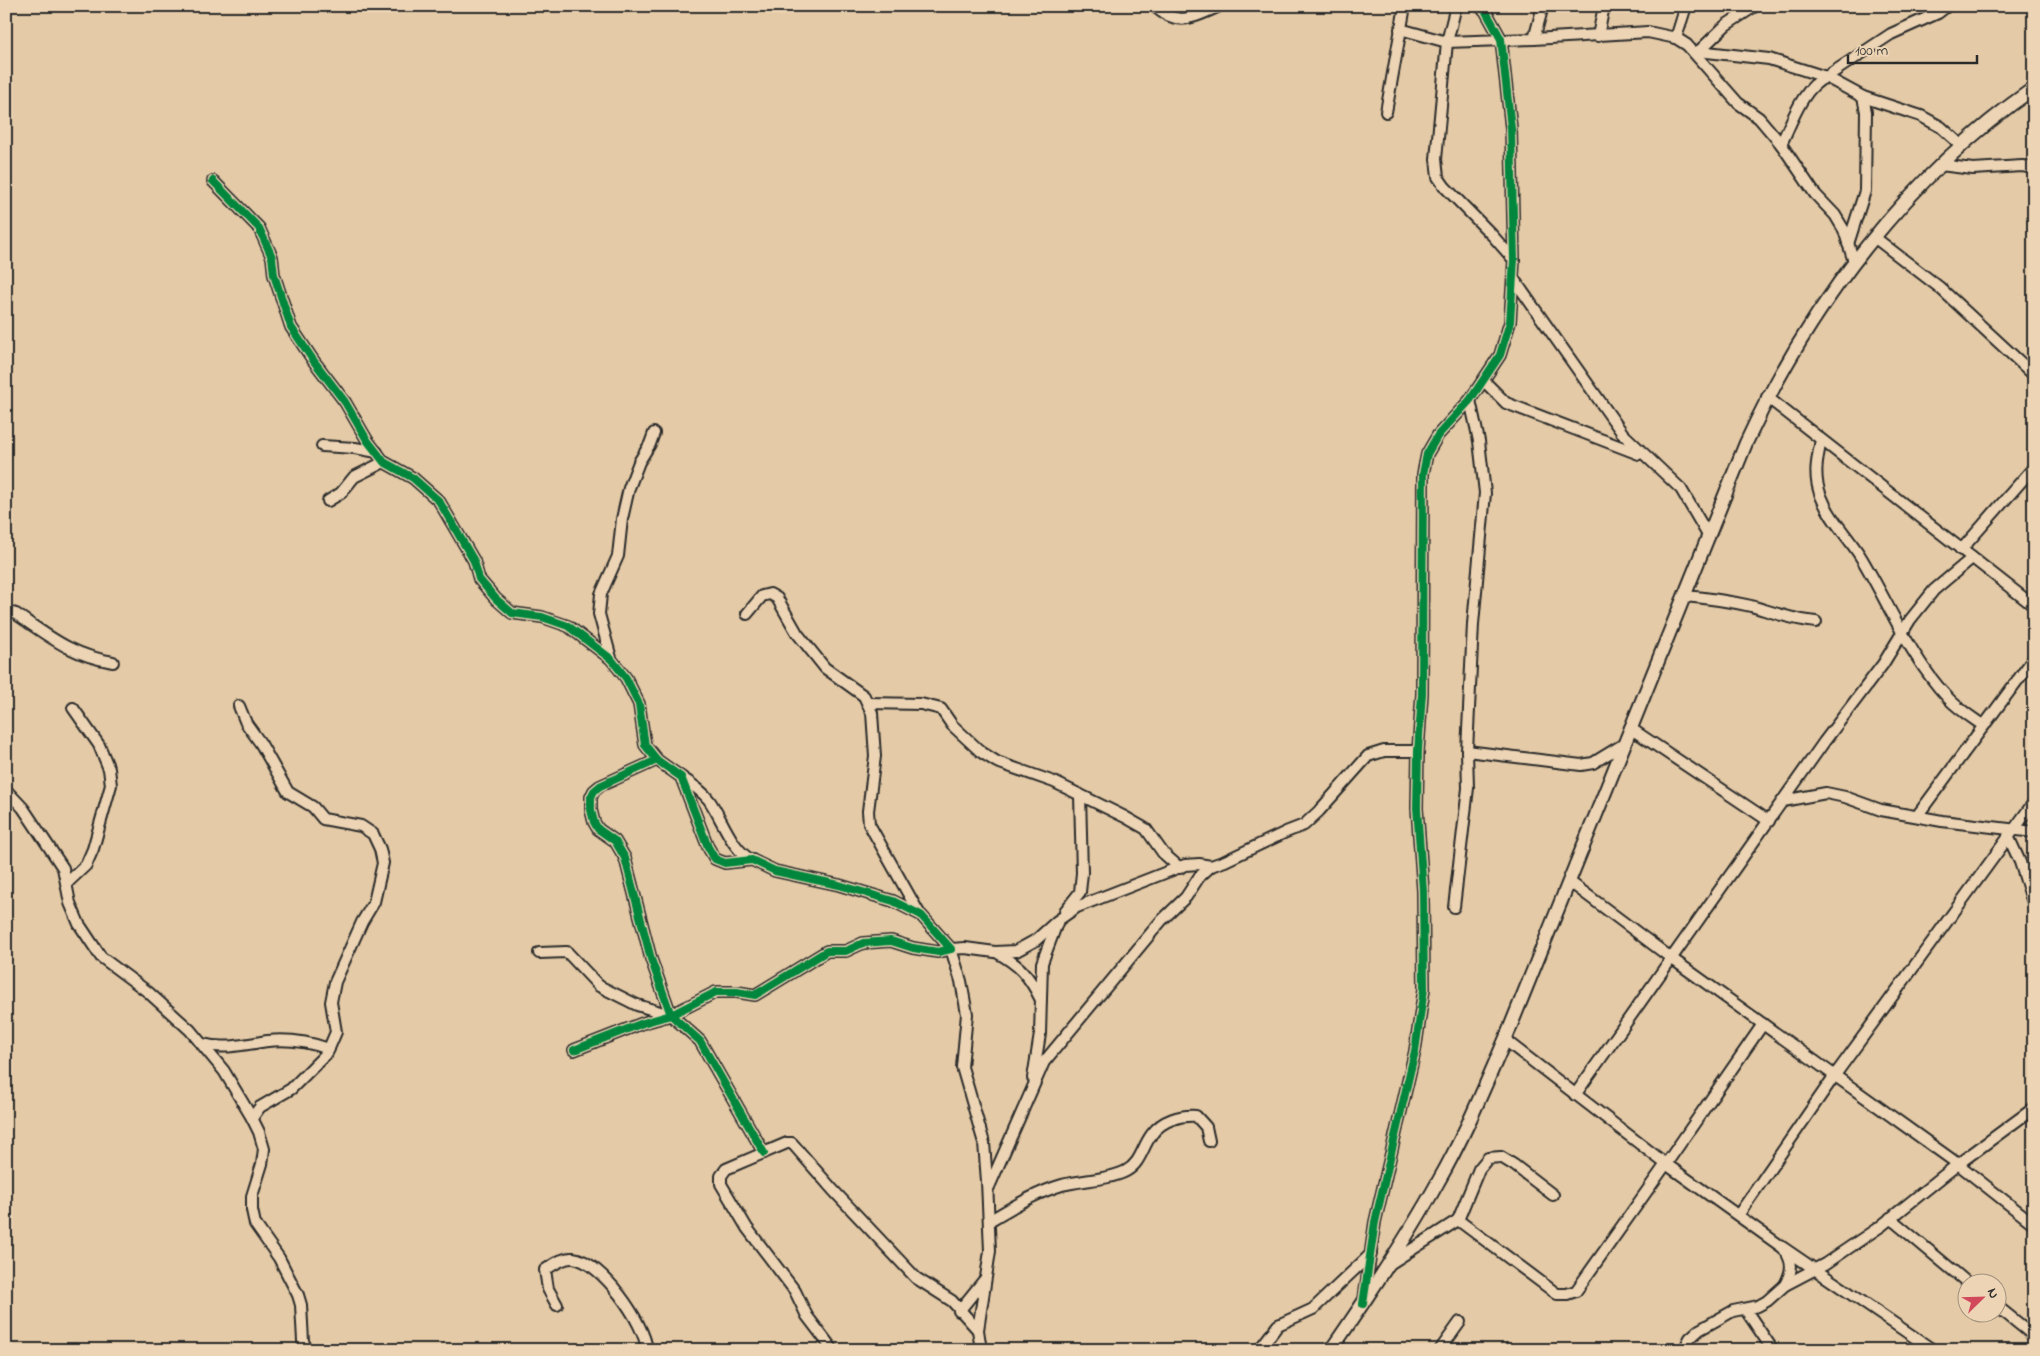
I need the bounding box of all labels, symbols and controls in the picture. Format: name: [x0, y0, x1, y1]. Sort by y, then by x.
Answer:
scale bar: [1848, 32, 1976, 64]
text: 100 m: [1855, 40, 1888, 62]
north arrow: [1958, 1274, 2008, 1324]
text: N: [1981, 1285, 2004, 1302]

